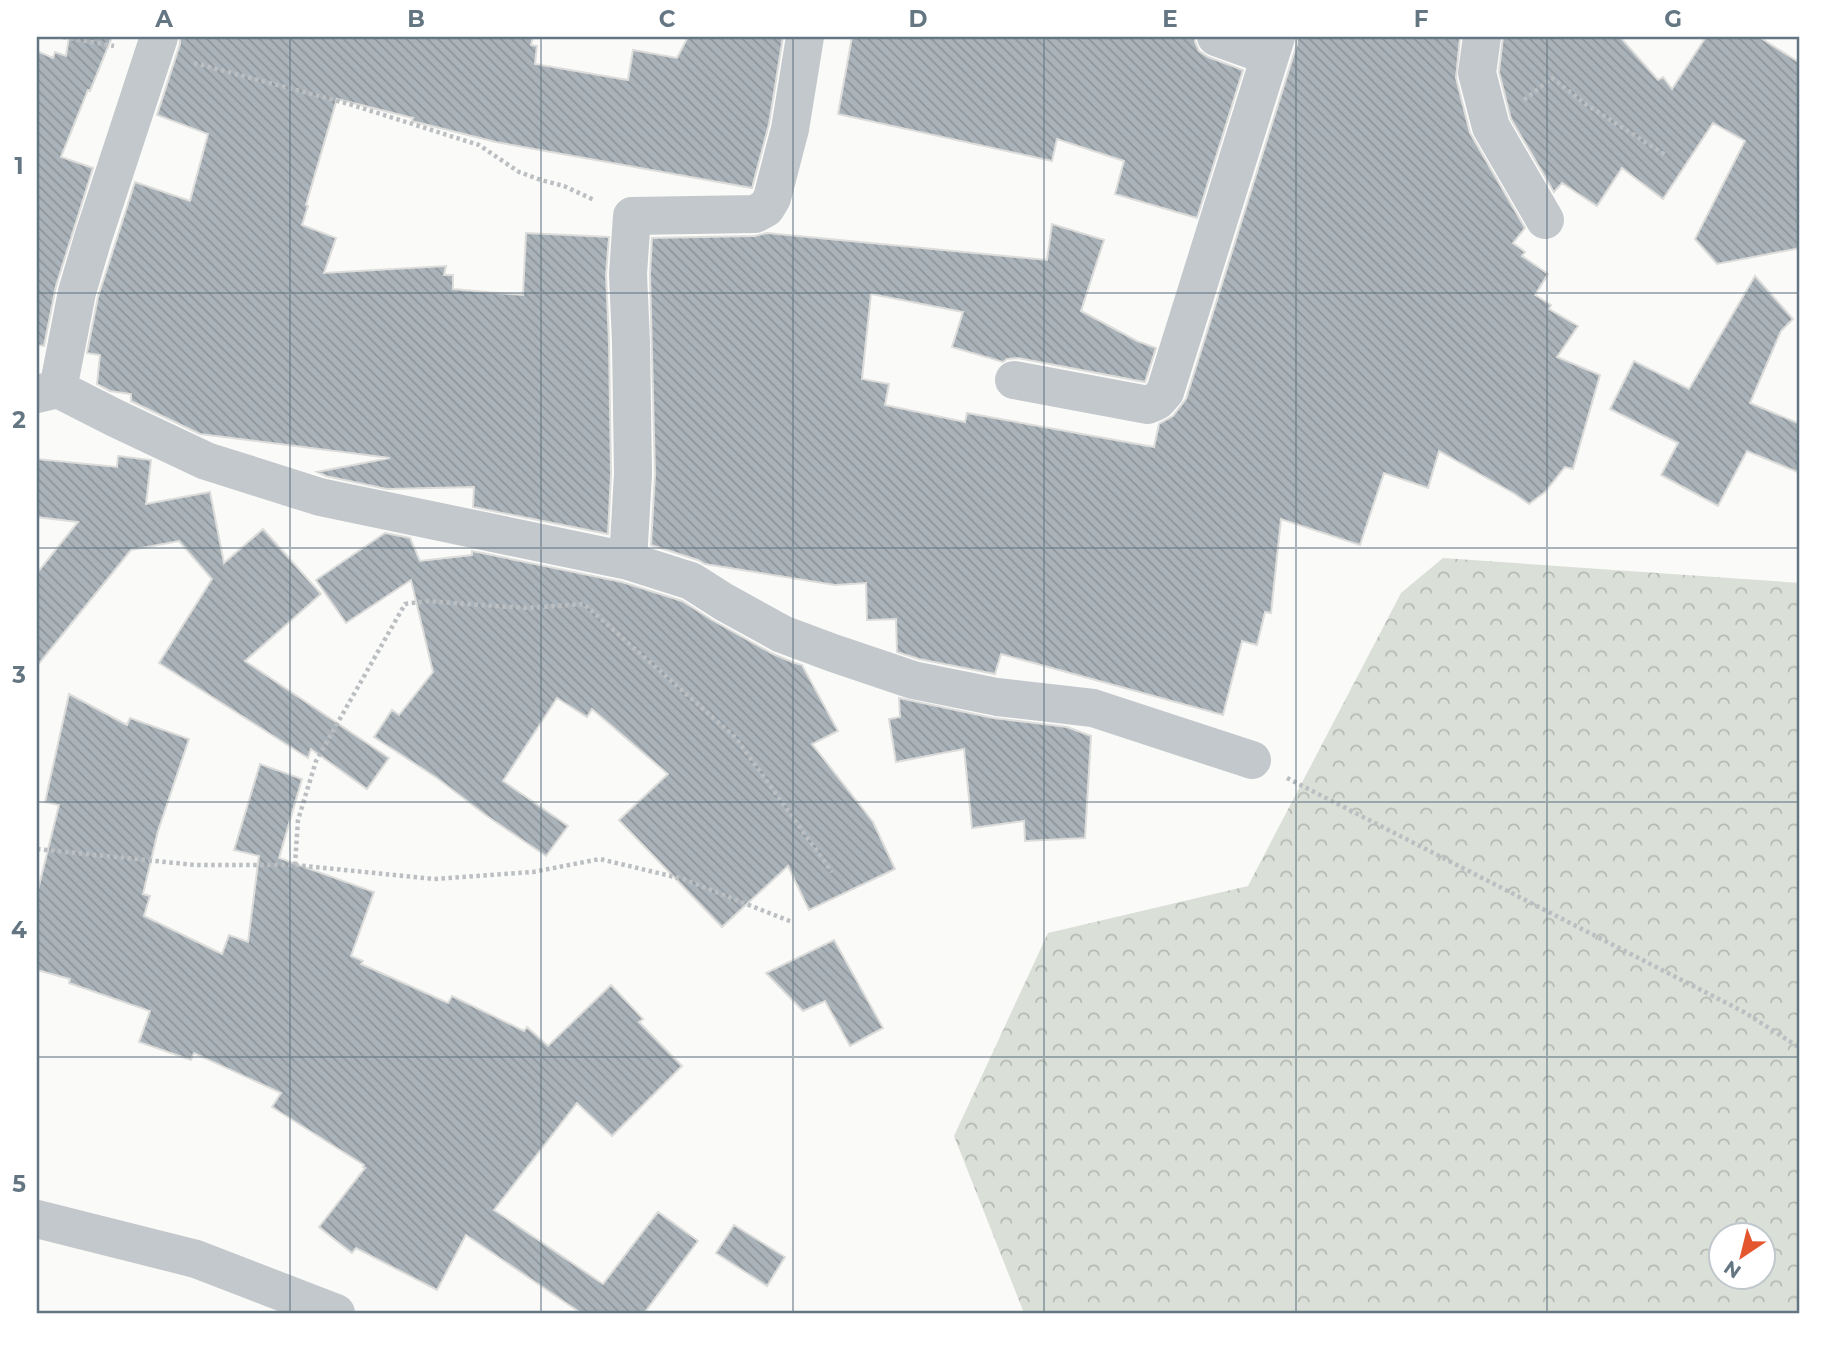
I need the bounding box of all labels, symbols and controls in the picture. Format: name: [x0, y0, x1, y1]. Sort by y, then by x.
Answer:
text: A: [154, 5, 173, 33]
text: B: [407, 5, 425, 33]
text: C: [659, 5, 676, 33]
text: D: [909, 5, 928, 33]
text: E: [1162, 5, 1178, 33]
text: F: [1414, 5, 1429, 33]
text: G: [1664, 5, 1682, 33]
text: 1: [14, 152, 24, 180]
text: 2: [12, 406, 26, 434]
text: 3: [11, 661, 26, 689]
text: 4: [11, 916, 27, 944]
text: 5: [12, 1170, 26, 1198]
north arrow: [1708, 1220, 1778, 1290]
text: N: [1720, 1256, 1745, 1283]

